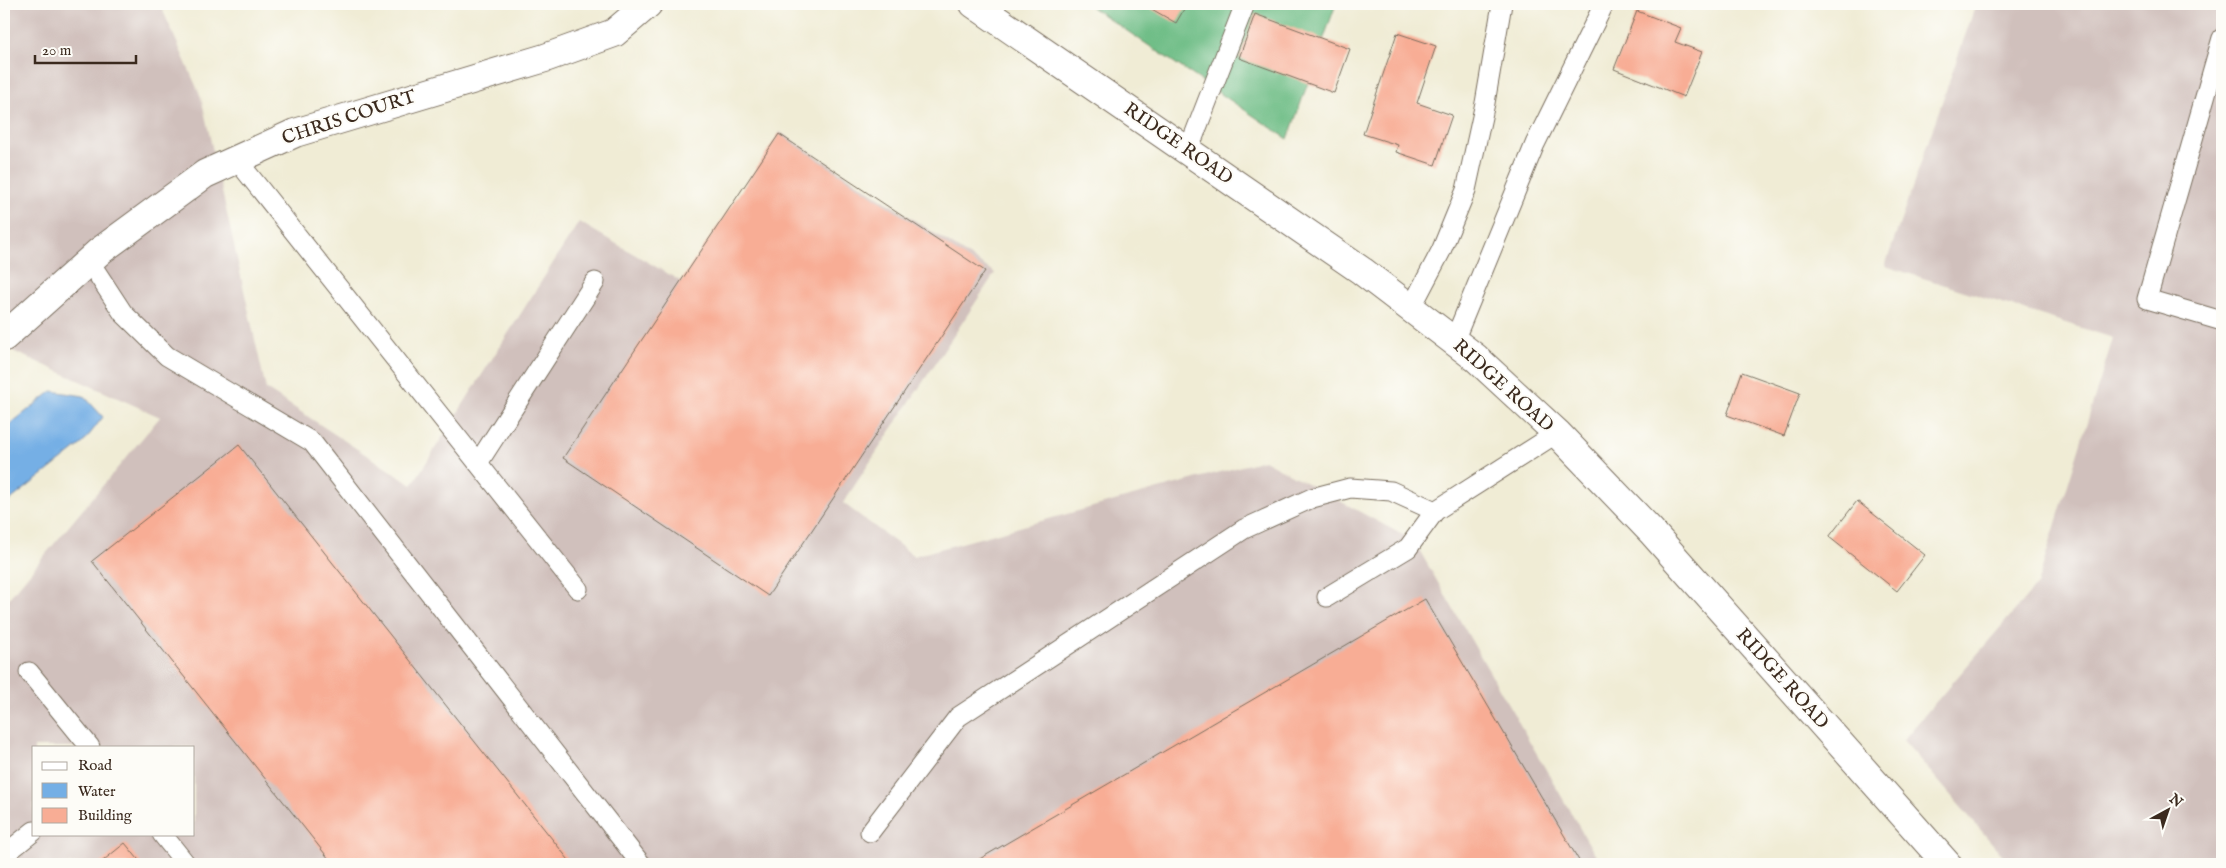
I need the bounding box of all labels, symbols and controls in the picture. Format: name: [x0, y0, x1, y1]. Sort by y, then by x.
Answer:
scale bar: [35, 32, 136, 64]
text: 20 m: [42, 41, 72, 60]
street label: CHRIS COURT: [279, 85, 419, 151]
street label: RIDGE ROAD: [1119, 98, 1237, 190]
street label: RIDGE ROAD: [1448, 334, 1558, 438]
street label: RIDGE ROAD: [1730, 624, 1834, 734]
legend: [32, 746, 195, 836]
text: Road: [78, 756, 113, 775]
text: Water: [78, 782, 116, 801]
north arrow: [2144, 786, 2194, 836]
text: N: [2165, 789, 2186, 812]
text: Building: [78, 806, 133, 825]

